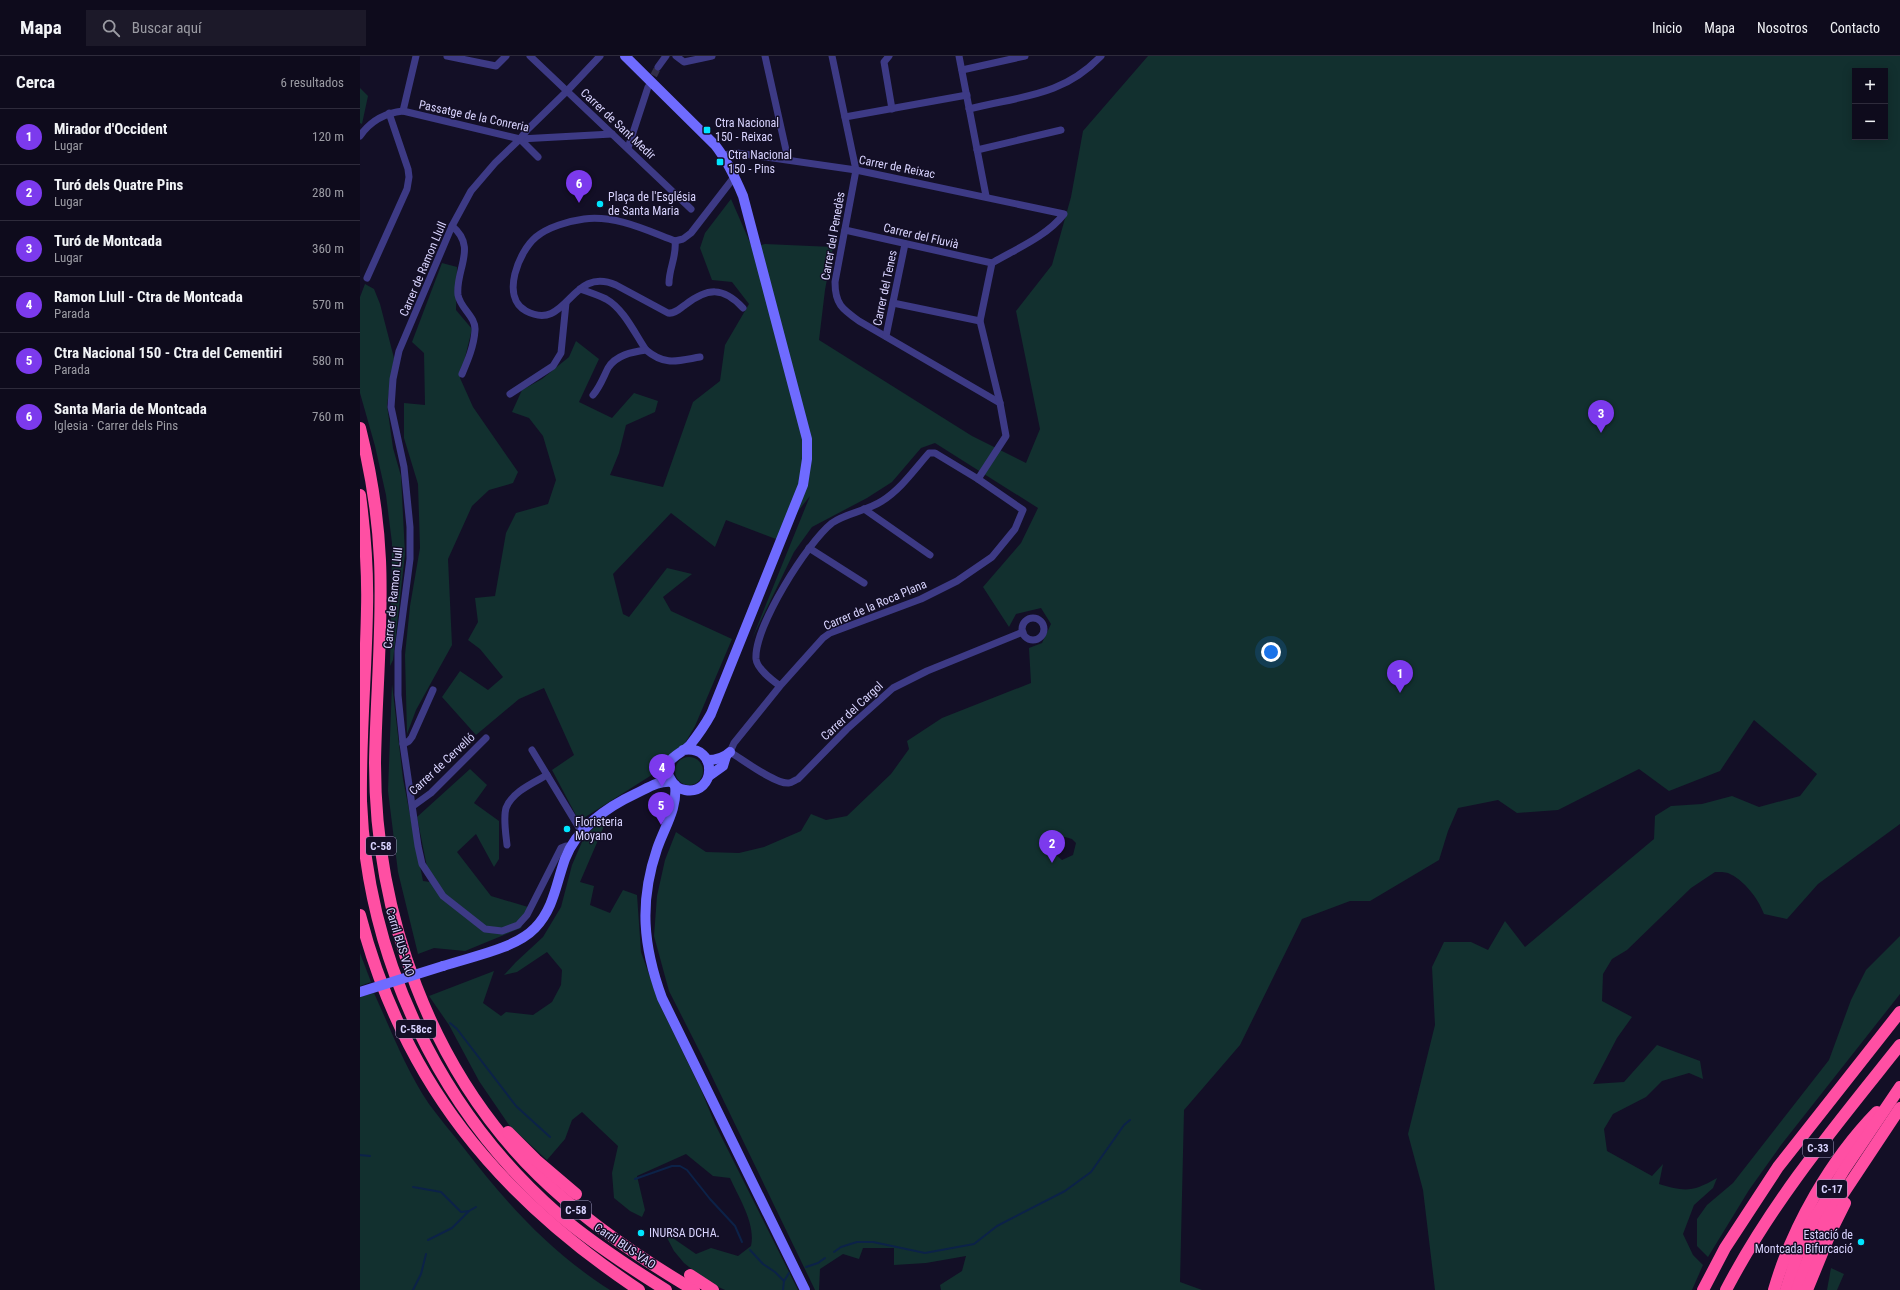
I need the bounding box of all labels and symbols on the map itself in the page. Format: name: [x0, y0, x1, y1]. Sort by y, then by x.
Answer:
street label: Carrer de Sant Medir: [578, 86, 659, 163]
street label: Passatge de la Conreria: [418, 97, 531, 135]
place label: Ctra Nacional 150 - Reixac: [715, 116, 779, 144]
marker: Ctra Nacional 150 - Reixac: [702, 125, 712, 135]
place label: Ctra Nacional 150 - Pins: [728, 148, 792, 176]
street label: Carrer de Reixac: [858, 153, 937, 181]
marker: Ctra Nacional 150 - Pins: [715, 157, 725, 167]
pin: 6: [566, 170, 592, 203]
place label: Plaça de l'Església de Santa Maria: [608, 190, 696, 218]
street label: Carrer del Penedès: [818, 191, 848, 281]
marker: Plaça de l'Església de Santa Maria: [595, 199, 605, 209]
street label: Carrer de Ramon Llull: [397, 219, 449, 319]
street label: Carrer del Fluvià: [882, 221, 960, 252]
street label: Carrer del Tenes: [870, 249, 900, 327]
pin: 3: [1588, 400, 1614, 433]
street label: Carrer de Ramon Llull: [381, 547, 405, 649]
street label: Carrer de la Roca Plana: [821, 577, 929, 633]
your location: [1261, 642, 1281, 662]
pin: 1: [1387, 660, 1413, 693]
street label: Carrer del Cargol: [818, 679, 886, 743]
street label: Carrer de Cervelló: [406, 730, 478, 798]
pin: 4: [649, 754, 675, 787]
pin: 5: [648, 792, 674, 825]
place label: Floristeria Moyano: [575, 815, 623, 843]
marker: Floristeria Moyano: [562, 824, 572, 834]
pin: 2: [1039, 830, 1065, 863]
road number: C-58: [366, 837, 396, 855]
street label: Carril BUS-VAO: [383, 906, 417, 978]
road number: C-58cc: [396, 1020, 436, 1038]
road number: C-33: [1803, 1139, 1833, 1157]
road number: C-17: [1817, 1180, 1847, 1198]
road number: C-58: [561, 1201, 591, 1219]
street label: Carril BUS-VAO: [592, 1220, 658, 1272]
place label: INURSA DCHA.: [649, 1226, 720, 1240]
marker: INURSA DCHA.: [636, 1228, 646, 1238]
place label: Estació de Montcada Bifurcació: [1755, 1228, 1853, 1256]
marker: Estació de Montcada Bifurcació: [1856, 1237, 1866, 1247]

